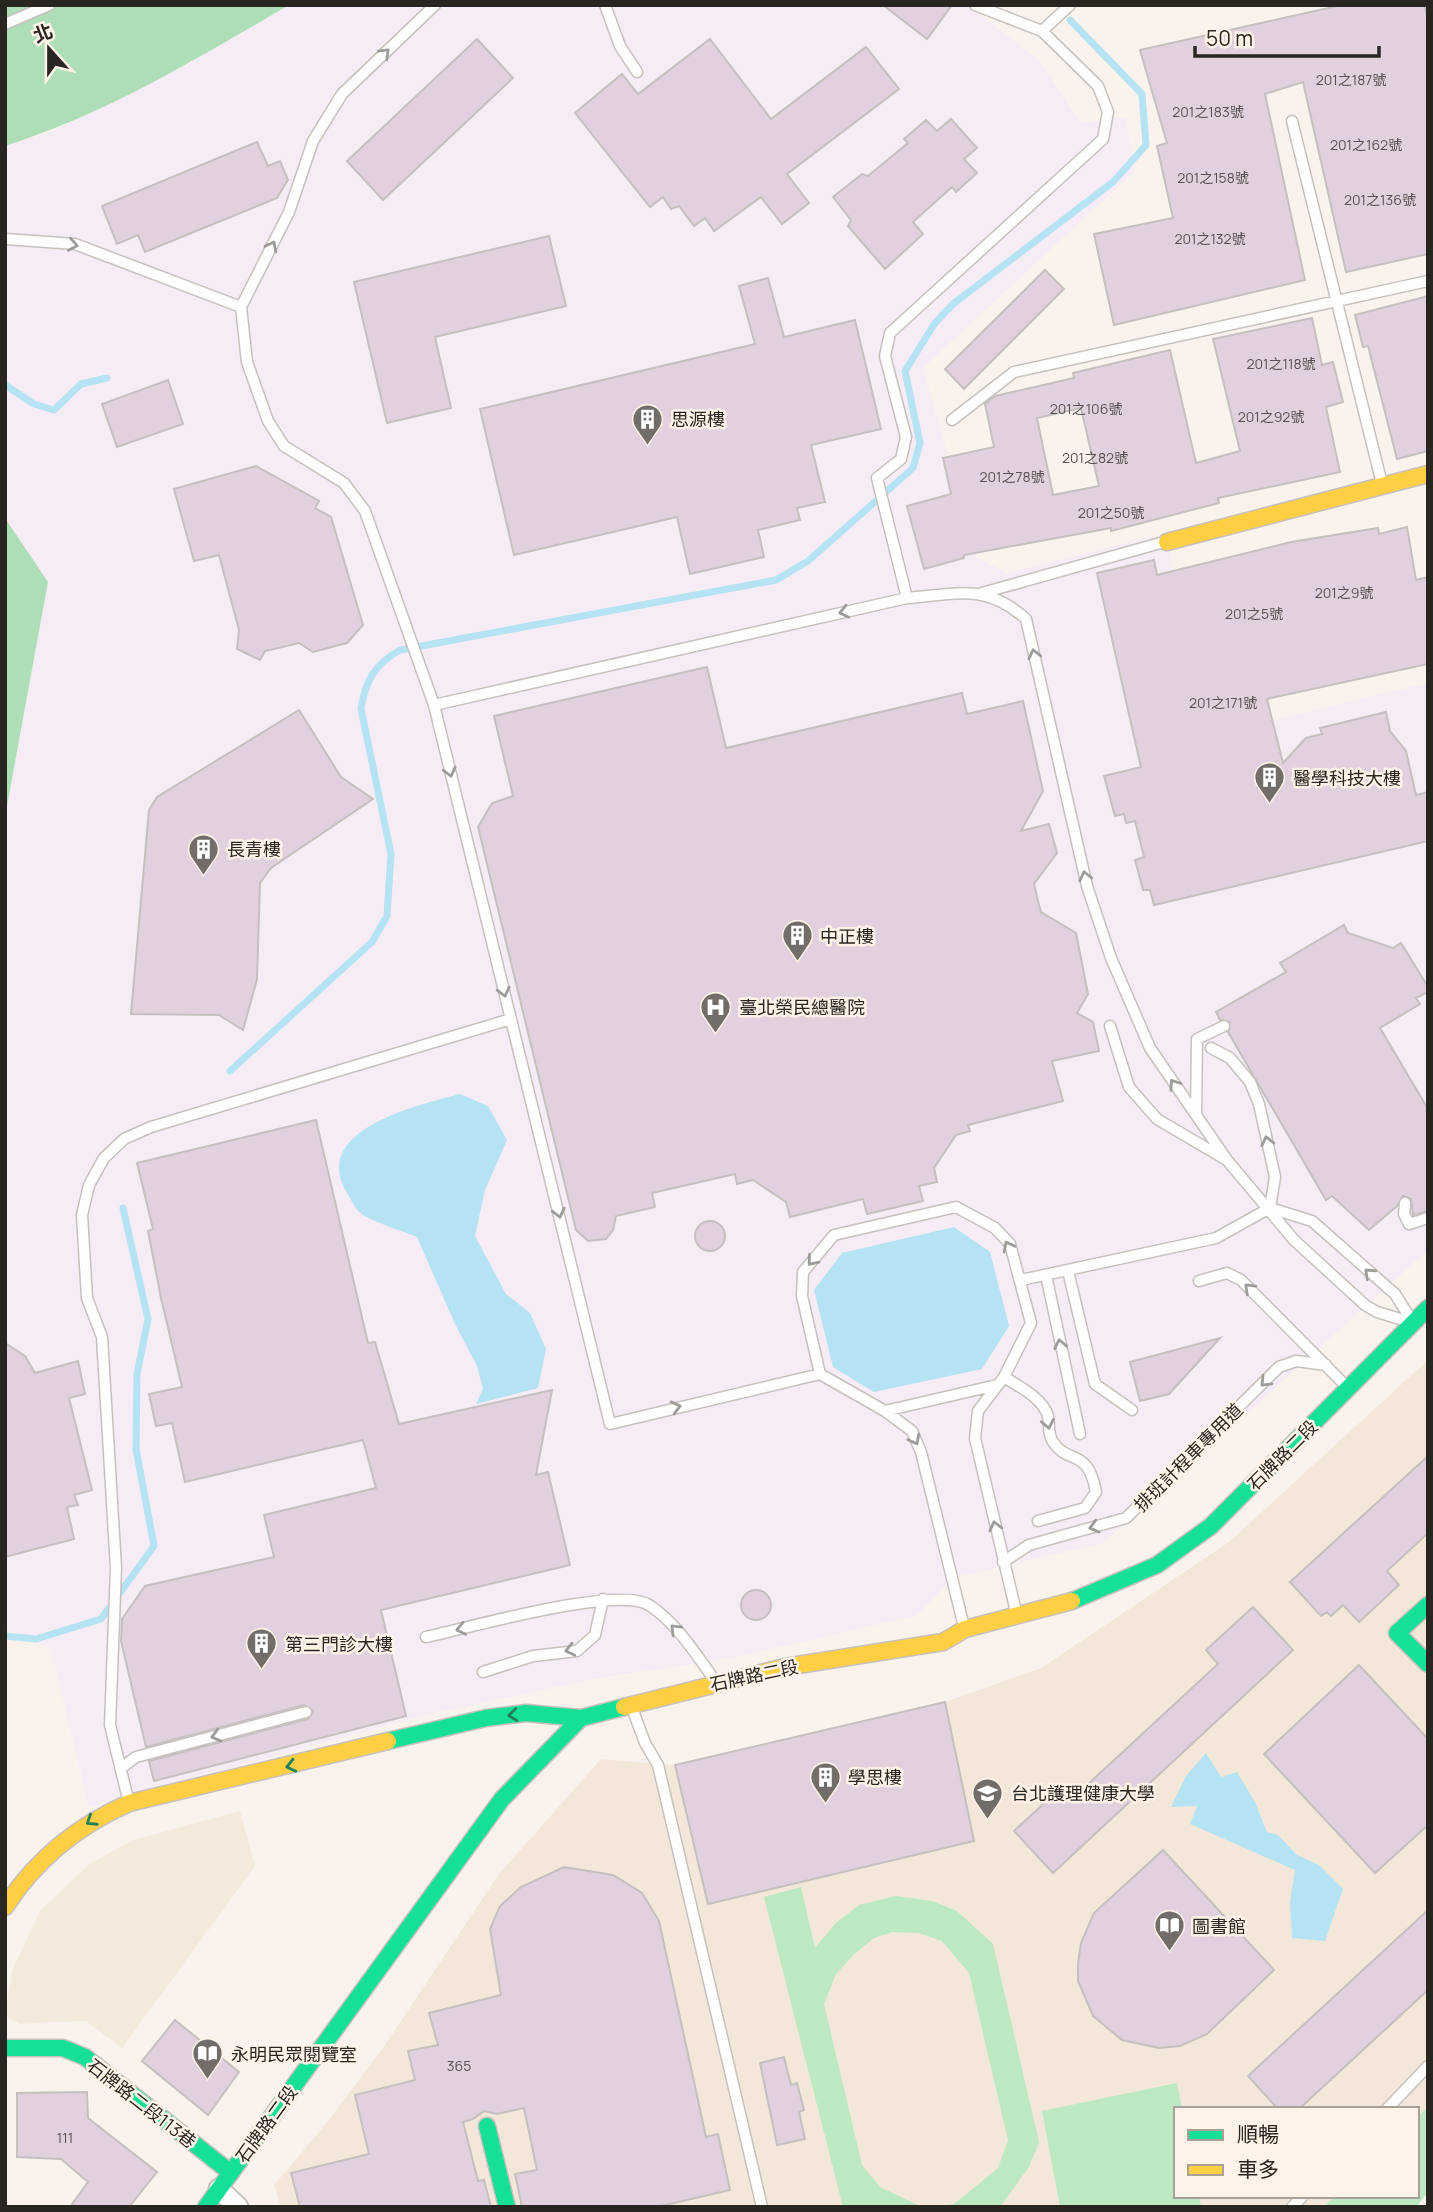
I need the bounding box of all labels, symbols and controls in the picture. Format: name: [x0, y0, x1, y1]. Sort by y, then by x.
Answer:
north arrow: [14, 14, 84, 84]
scale bar: [1195, 14, 1379, 58]
text: 北: [29, 18, 56, 49]
text: 50 m: [1206, 24, 1253, 52]
one-way arrow: [377, 49, 390, 61]
house number: 201之187號: [1316, 70, 1386, 89]
house number: 201之183號: [1172, 102, 1244, 121]
house number: 201之162號: [1330, 135, 1402, 154]
house number: 201之158號: [1177, 168, 1249, 187]
house number: 201之136號: [1344, 190, 1416, 209]
house number: 201之132號: [1174, 229, 1246, 248]
one-way arrow: [67, 237, 79, 252]
one-way arrow: [263, 241, 277, 253]
house number: 201之118號: [1246, 354, 1316, 373]
house number: 201之106號: [1050, 399, 1122, 418]
building icon: 思源樓: [631, 402, 665, 446]
place label: 思源樓: [671, 407, 725, 431]
house number: 201之92號: [1238, 407, 1304, 426]
house number: 201之82號: [1062, 448, 1128, 467]
house number: 201之78號: [979, 467, 1045, 486]
house number: 201之50號: [1078, 503, 1144, 522]
house number: 201之9號: [1315, 583, 1373, 602]
one-way arrow: [839, 604, 851, 618]
house number: 201之5號: [1225, 604, 1283, 623]
one-way arrow: [1028, 648, 1043, 660]
house number: 201之171號: [1189, 693, 1257, 712]
building icon: 醫學科技大樓: [1253, 761, 1287, 805]
one-way arrow: [442, 765, 456, 777]
place label: 醫學科技大樓: [1293, 766, 1401, 790]
building icon: 長青樓: [187, 832, 221, 876]
place label: 長青樓: [227, 837, 281, 861]
one-way arrow: [1079, 870, 1093, 882]
building icon: 中正樓: [780, 919, 814, 963]
place label: 中正樓: [820, 924, 874, 948]
one-way arrow: [496, 986, 510, 998]
hospital icon: 臺北榮民總醫院: [699, 990, 733, 1034]
place label: 臺北榮民總醫院: [739, 995, 865, 1019]
one-way arrow: [1170, 1079, 1182, 1092]
one-way arrow: [1261, 1135, 1276, 1147]
one-way arrow: [551, 1207, 565, 1219]
one-way arrow: [1003, 1241, 1017, 1254]
one-way arrow: [808, 1253, 820, 1266]
one-way arrow: [1364, 1268, 1377, 1281]
one-way arrow: [1245, 1283, 1258, 1296]
one-way arrow: [1054, 1338, 1069, 1350]
one-way arrow: [1260, 1373, 1273, 1386]
street label: 排班計程車專用道: [1129, 1398, 1247, 1516]
one-way arrow: [670, 1401, 682, 1415]
street label: 石牌路二段: [1242, 1415, 1322, 1495]
one-way arrow: [1040, 1418, 1055, 1430]
one-way arrow: [907, 1432, 920, 1445]
one-way arrow: [1088, 1519, 1100, 1533]
one-way arrow: [989, 1520, 1004, 1532]
one-way arrow: [455, 1621, 467, 1636]
one-way arrow: [670, 1625, 683, 1638]
building icon: 第三門診大樓: [245, 1627, 279, 1671]
place label: 第三門診大樓: [285, 1632, 393, 1656]
one-way arrow: [564, 1642, 576, 1657]
street label: 石牌路二段: [707, 1654, 801, 1696]
one-way arrow: [507, 1707, 518, 1722]
one-way arrow: [211, 1728, 223, 1742]
one-way arrow: [285, 1758, 297, 1773]
building icon: 學思樓: [808, 1760, 842, 1804]
place label: 學思樓: [848, 1765, 902, 1789]
school or university icon: 台北護理健康大學: [971, 1776, 1005, 1820]
place label: 台北護理健康大學: [1011, 1781, 1155, 1805]
one-way arrow: [86, 1813, 99, 1826]
library icon: 圖書館: [1152, 1909, 1186, 1953]
place label: 圖書館: [1192, 1914, 1246, 1938]
library icon: 永明民眾閱覽室: [191, 2037, 225, 2081]
place label: 永明民眾閱覽室: [231, 2042, 357, 2066]
street label: 石牌路二段113巷: [83, 2053, 201, 2153]
house number: 365: [447, 2056, 471, 2075]
street label: 石牌路二段: [230, 2081, 302, 2167]
legend: [1174, 2107, 1419, 2198]
text: 順暢: [1237, 2120, 1279, 2148]
house number: 111: [57, 2128, 73, 2147]
text: 車多: [1237, 2155, 1279, 2183]

